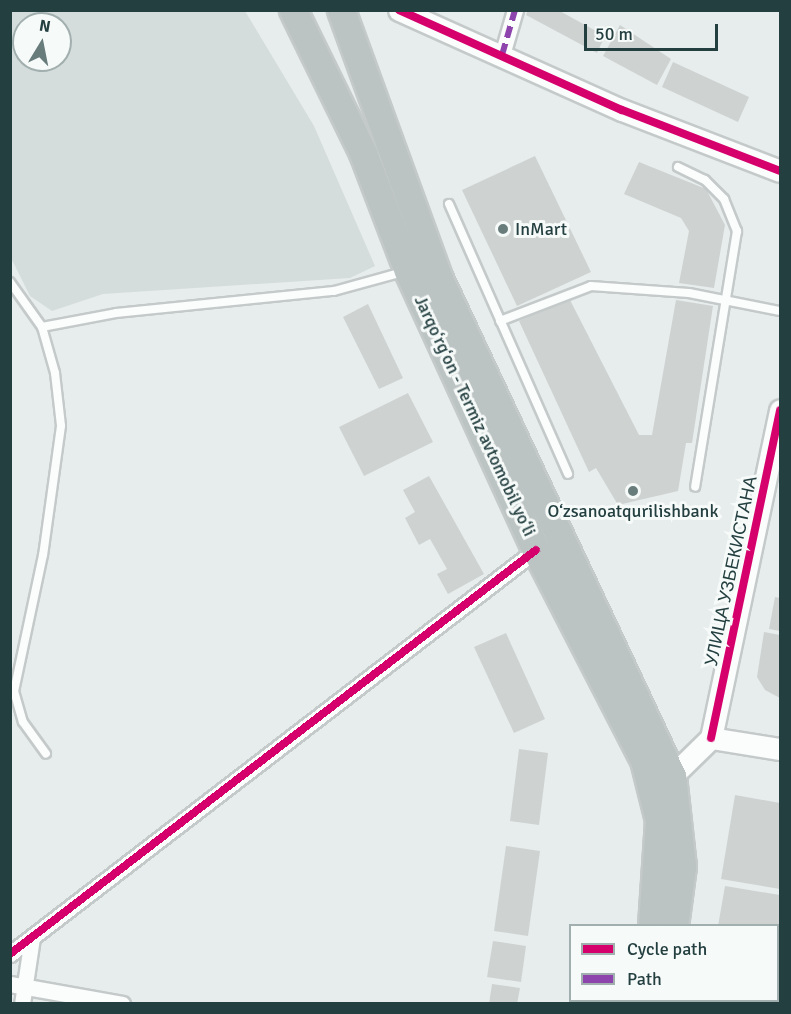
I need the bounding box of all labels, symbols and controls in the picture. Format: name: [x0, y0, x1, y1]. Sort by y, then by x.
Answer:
north arrow: [12, 12, 72, 72]
scale bar: [587, 12, 720, 50]
text: N: [38, 15, 52, 37]
text: 50 m: [595, 23, 633, 45]
place label: InMart: [515, 218, 567, 240]
marker: InMart: [496, 222, 510, 236]
street label: Jarqoʻrgʻon - Termiz avtomobil yoʻli: [410, 292, 540, 540]
street label: УЛИЦА УЗБЕКИСТАНА: [700, 474, 762, 668]
marker: Oʻzsanoatqurilishbank: [626, 484, 640, 498]
place label: Oʻzsanoatqurilishbank: [548, 500, 718, 522]
legend: [569, 924, 779, 1002]
text: Cycle path: [627, 938, 707, 960]
text: Path: [627, 968, 662, 990]

